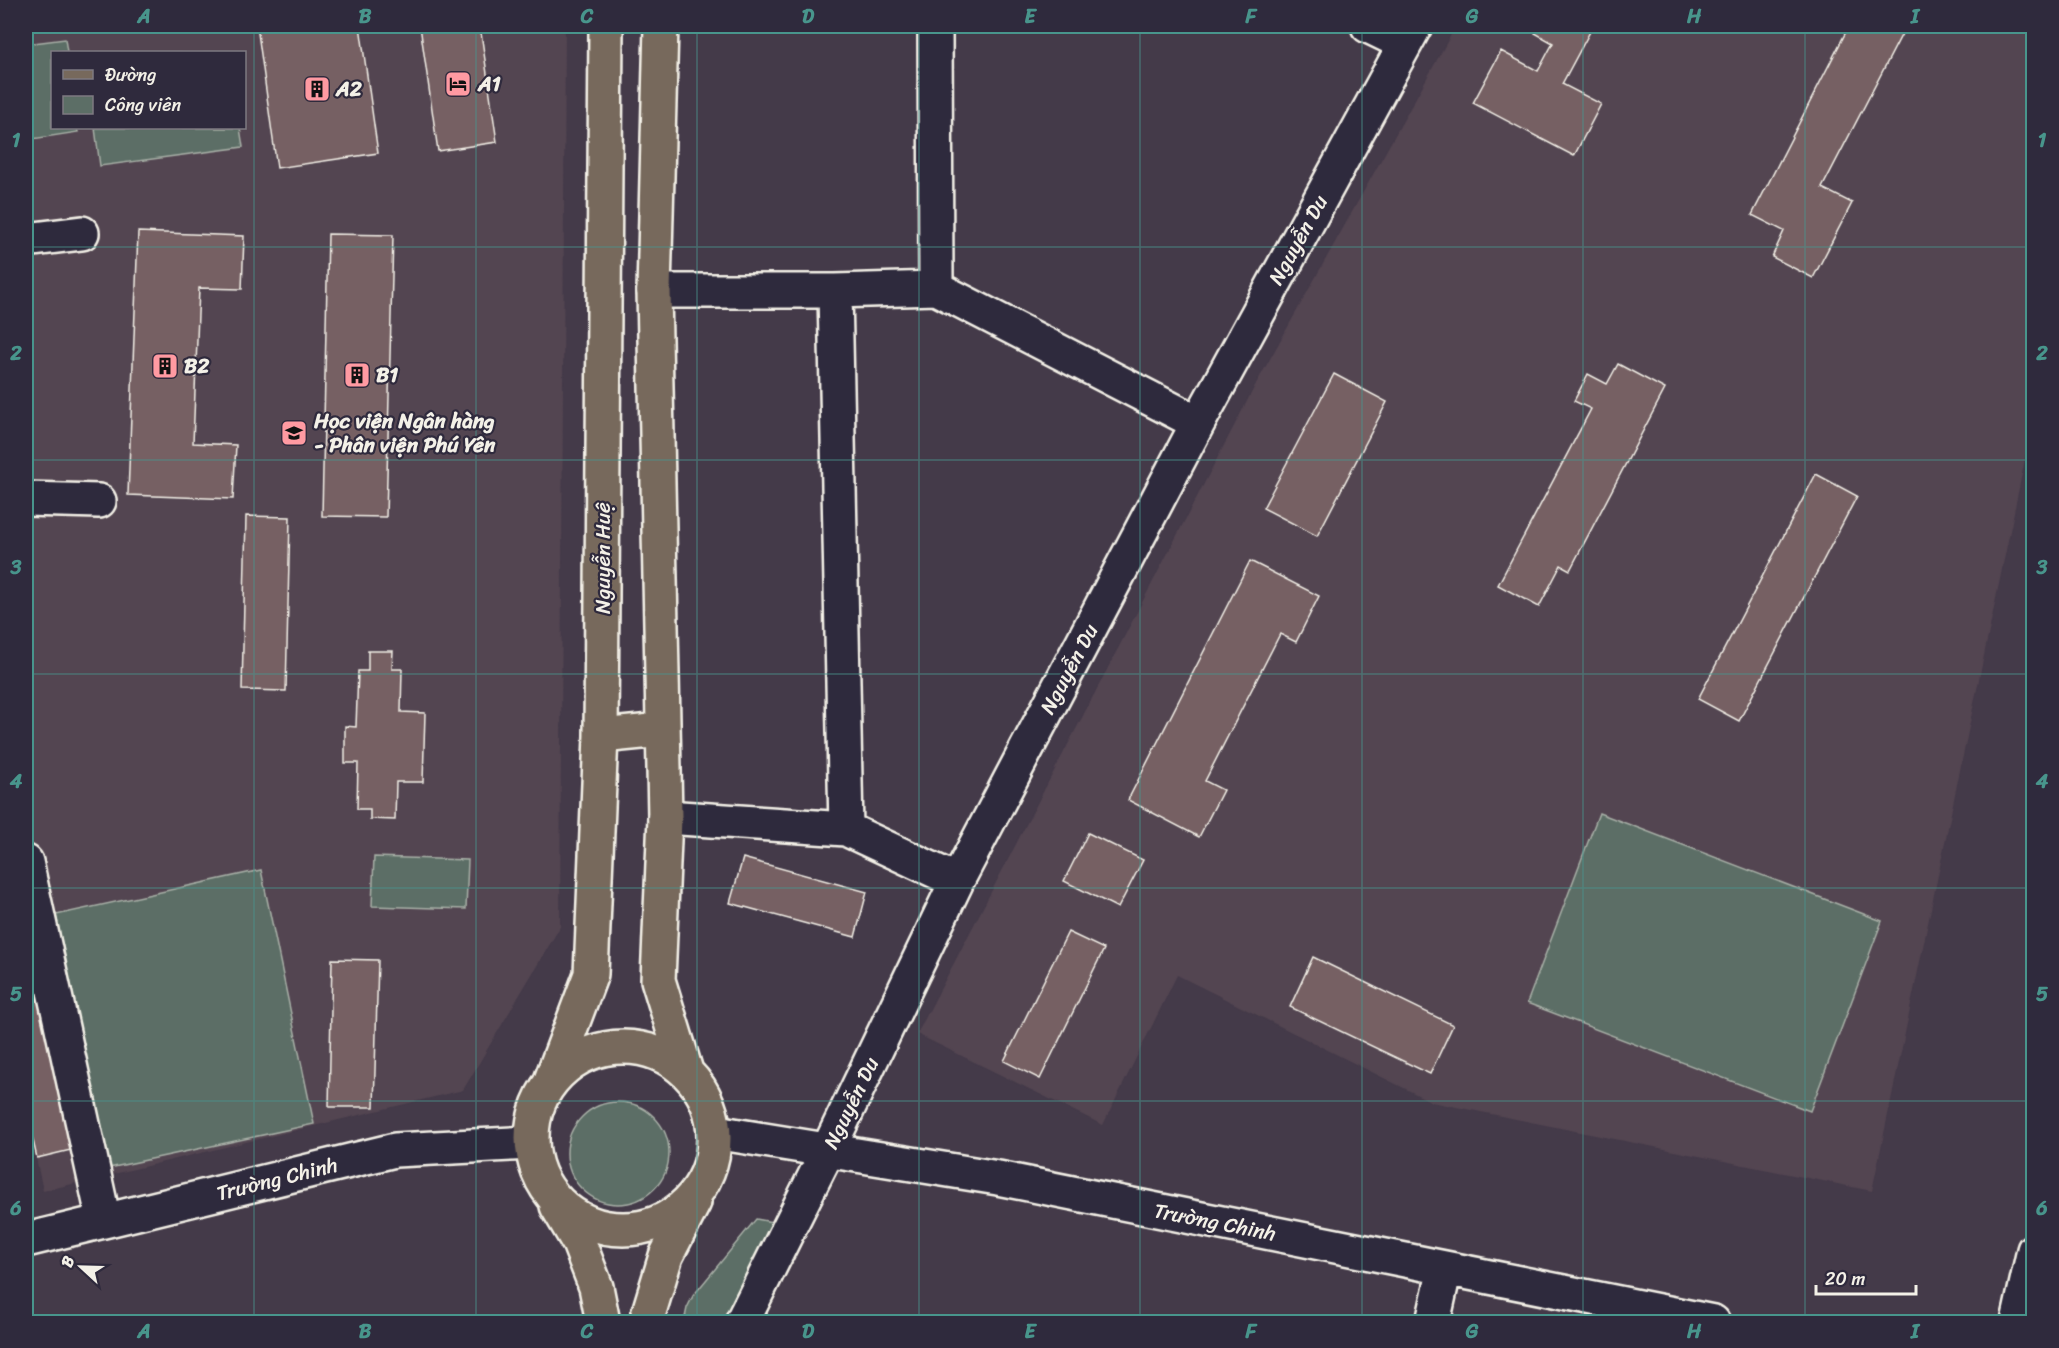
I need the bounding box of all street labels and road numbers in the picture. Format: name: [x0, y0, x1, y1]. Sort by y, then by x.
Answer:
street label: Nguyễn Du: [1257, 187, 1339, 292]
street label: Nguyễn Huệ: [584, 502, 622, 614]
street label: Nguyễn Du: [1029, 616, 1109, 721]
street label: Nguyễn Du: [812, 1050, 890, 1156]
street label: Trường Chinh: [213, 1146, 341, 1212]
street label: Trường Chinh: [1151, 1192, 1279, 1252]

